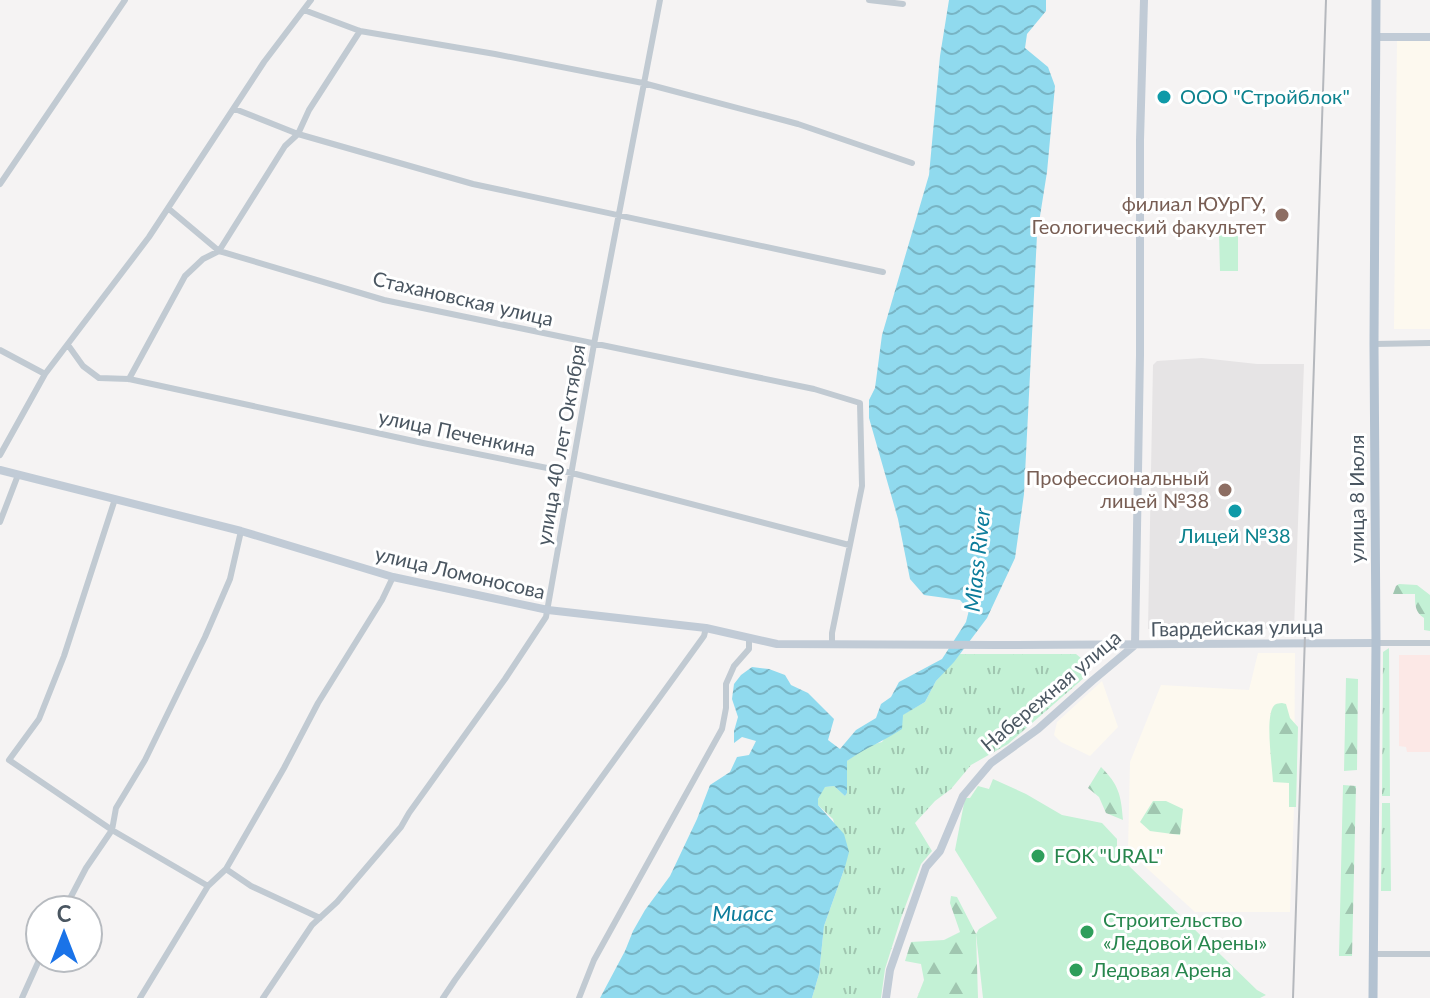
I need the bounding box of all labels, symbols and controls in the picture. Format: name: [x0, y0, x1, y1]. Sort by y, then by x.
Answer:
place label: ООО "Стройблок": [1180, 84, 1350, 108]
marker: ООО "Стройблок": [1155, 88, 1173, 106]
place label: филиал ЮУрГУ, Геологический факультет: [1031, 191, 1266, 238]
marker: филиал ЮУрГУ, Геологический факультет: [1273, 206, 1291, 224]
street label: Стахановская улица: [371, 266, 556, 331]
street label: улица 40 лет Октября: [531, 342, 590, 547]
street label: улица Печенкина: [377, 404, 538, 460]
street label: улица 8 Июля: [1344, 435, 1368, 563]
place label: Профессиональный лицей №38: [1026, 465, 1209, 512]
marker: Профессиональный лицей №38: [1216, 481, 1234, 499]
marker: Лицей №38: [1226, 502, 1244, 520]
water label: Miass River: [958, 506, 995, 613]
place label: Лицей №38: [1178, 523, 1291, 547]
street label: улица Ломоносова: [373, 541, 548, 603]
street label: Гвардейская улица: [1150, 613, 1324, 641]
street label: Набережная улица: [975, 625, 1125, 756]
place label: FOK "URAL": [1054, 843, 1163, 867]
marker: FOK "URAL": [1029, 847, 1047, 865]
north arrow: [24, 894, 104, 974]
water label: Миасс: [712, 899, 774, 926]
text: С: [57, 900, 72, 927]
place label: Строительство «Ледовой Арены»: [1103, 907, 1267, 954]
marker: Строительство «Ледовой Арены»: [1078, 923, 1096, 941]
place label: Ледовая Арена: [1091, 957, 1231, 981]
marker: Ледовая Арена: [1067, 961, 1085, 979]

